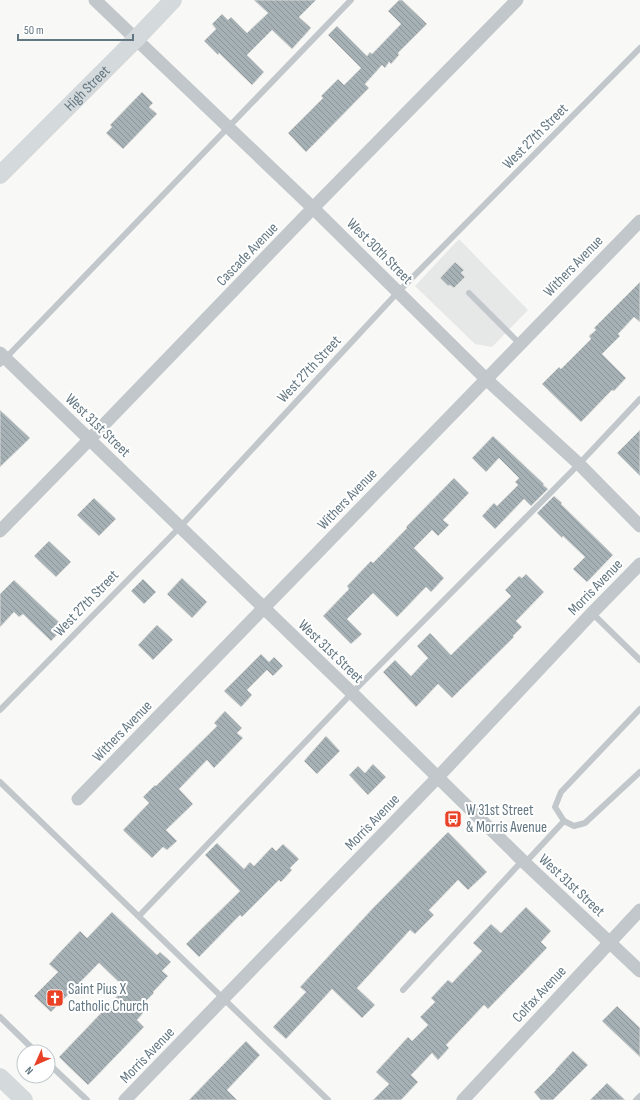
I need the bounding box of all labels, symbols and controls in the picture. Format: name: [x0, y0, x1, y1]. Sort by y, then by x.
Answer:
scale bar: [18, 16, 133, 42]
text: 50 m: [24, 23, 44, 38]
street label: High Street: [60, 61, 114, 115]
street label: West 27th Street: [498, 99, 573, 173]
street label: West 30th Street: [343, 214, 417, 289]
street label: Cascade Avenue: [212, 219, 282, 290]
street label: Withers Avenue: [539, 232, 607, 301]
street label: West 27th Street: [273, 331, 346, 407]
street label: West 31st Street: [61, 390, 135, 461]
street label: Withers Avenue: [313, 465, 381, 534]
street label: Morris Avenue: [564, 555, 627, 619]
street label: West 27th Street: [50, 566, 123, 641]
street label: West 31st Street: [294, 616, 368, 687]
street label: Withers Avenue: [88, 697, 156, 766]
street label: Morris Avenue: [341, 790, 404, 854]
place label: W 31st Street & Morris Avenue: [466, 801, 547, 837]
bus stop icon: W 31st Street & Morris Avenue: [443, 809, 463, 829]
street label: West 31st Street: [535, 850, 609, 921]
street label: Colfax Avenue: [508, 962, 570, 1027]
place label: Saint Pius X Catholic Church: [68, 980, 149, 1016]
church icon: Saint Pius X Catholic Church: [45, 988, 65, 1008]
street label: Morris Avenue: [116, 1023, 179, 1087]
north arrow: [16, 1044, 56, 1084]
text: N: [23, 1064, 36, 1077]

